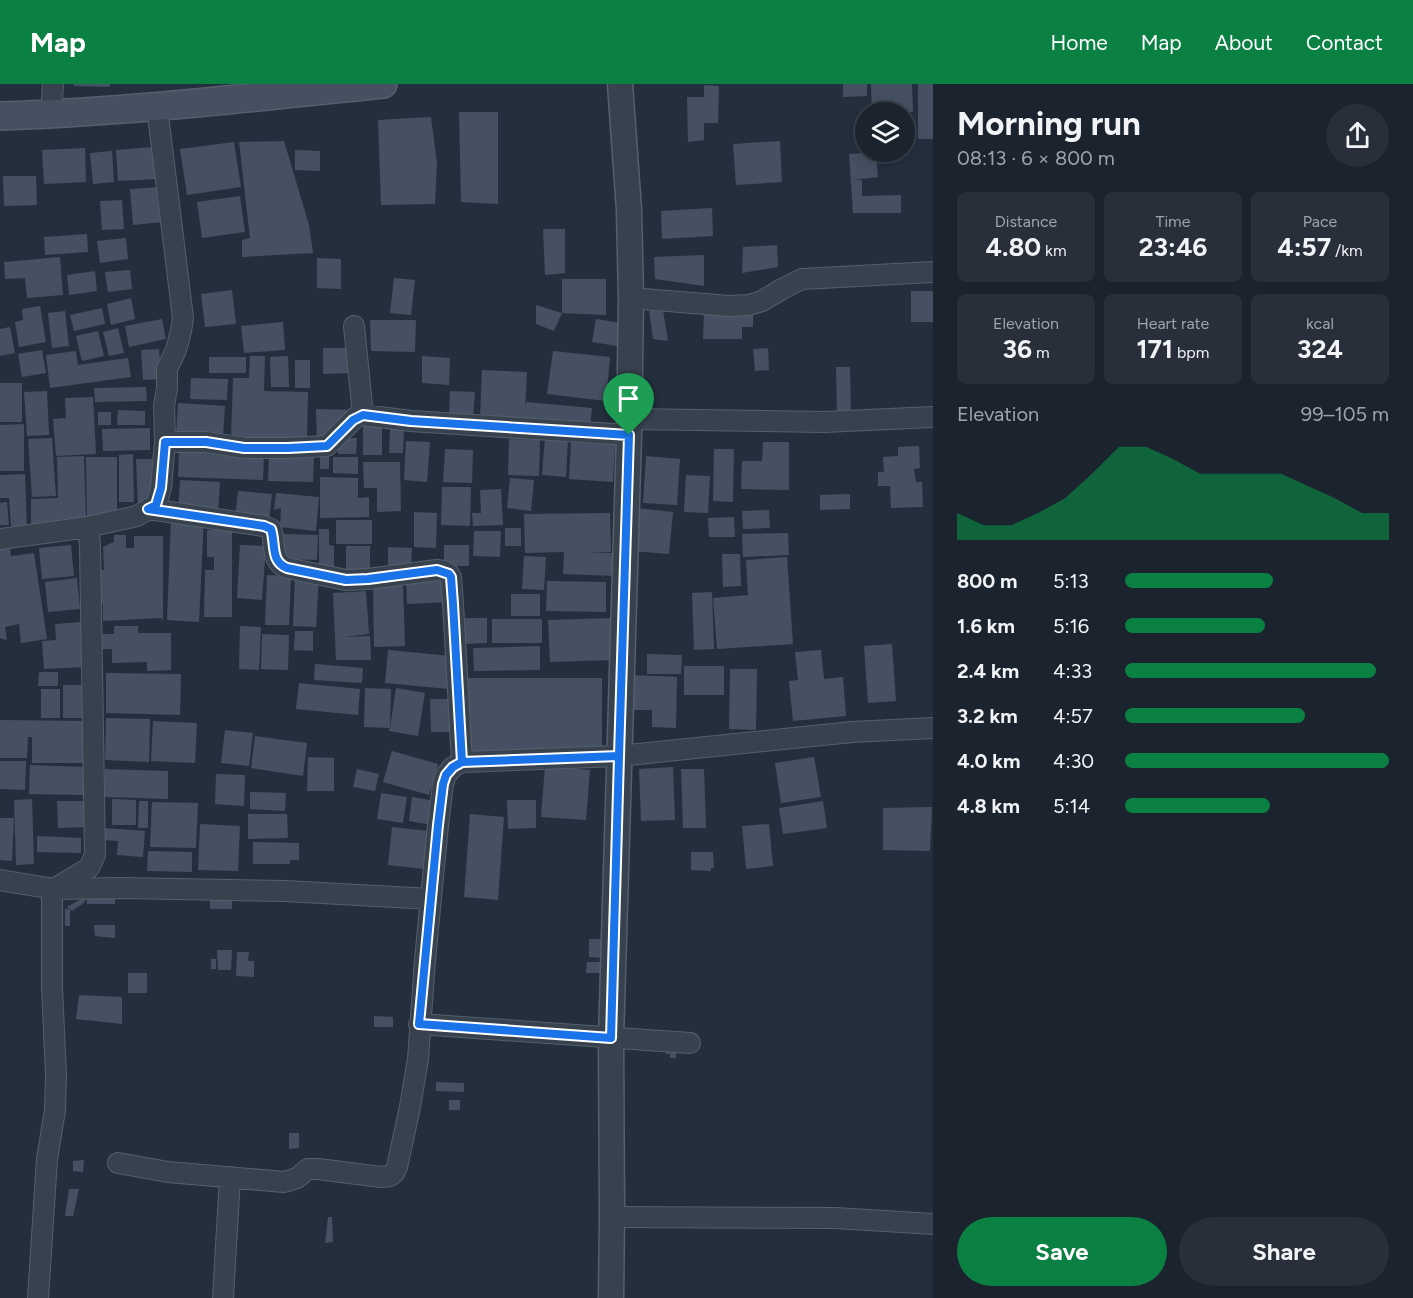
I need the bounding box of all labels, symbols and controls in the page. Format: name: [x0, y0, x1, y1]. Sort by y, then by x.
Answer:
text: Map: [30, 25, 86, 59]
text: Home: [1051, 30, 1108, 55]
text: Map: [1141, 30, 1182, 55]
text: About: [1215, 30, 1273, 55]
text: Contact: [1306, 30, 1383, 55]
map controls: [855, 102, 915, 162]
button: layers: [855, 102, 915, 162]
text: Morning run: [957, 104, 1141, 143]
button: share: [1326, 104, 1389, 167]
text: 08:13 · 6 × 800 m: [957, 146, 1115, 170]
text: Distance: [995, 212, 1057, 231]
text: Time: [1156, 212, 1190, 231]
text: Pace: [1303, 212, 1337, 231]
text: 4.80: [986, 231, 1041, 263]
text: 23:46: [1139, 231, 1207, 263]
text: 4:57: [1277, 231, 1331, 263]
text: km: [1041, 241, 1067, 260]
text: /km: [1331, 241, 1363, 260]
text: Elevation: [993, 314, 1059, 333]
text: Heart rate: [1137, 314, 1209, 333]
text: kcal: [1306, 314, 1334, 333]
text: 36: [1002, 333, 1032, 365]
text: 171: [1137, 333, 1173, 365]
text: 324: [1297, 333, 1343, 365]
text: m: [1032, 343, 1050, 362]
text: bpm: [1173, 343, 1209, 362]
pin: [603, 373, 654, 435]
icon: arrive: [612, 382, 645, 415]
text: Elevation: [957, 402, 1039, 426]
text: 99–105 m: [1301, 402, 1389, 426]
text: 800 m: [957, 569, 1017, 593]
text: 5:13: [1053, 569, 1089, 593]
text: 1.6 km: [957, 614, 1015, 638]
text: 5:16: [1053, 614, 1089, 638]
text: 2.4 km: [957, 659, 1019, 683]
text: 4:33: [1053, 659, 1092, 683]
text: 3.2 km: [957, 704, 1018, 728]
text: 4:57: [1053, 704, 1093, 728]
text: 4.0 km: [957, 749, 1021, 773]
text: 4:30: [1053, 749, 1094, 773]
text: 4.8 km: [957, 794, 1020, 818]
text: 5:14: [1053, 794, 1090, 818]
button: Save: [957, 1217, 1167, 1286]
button: Share: [1179, 1217, 1389, 1286]

